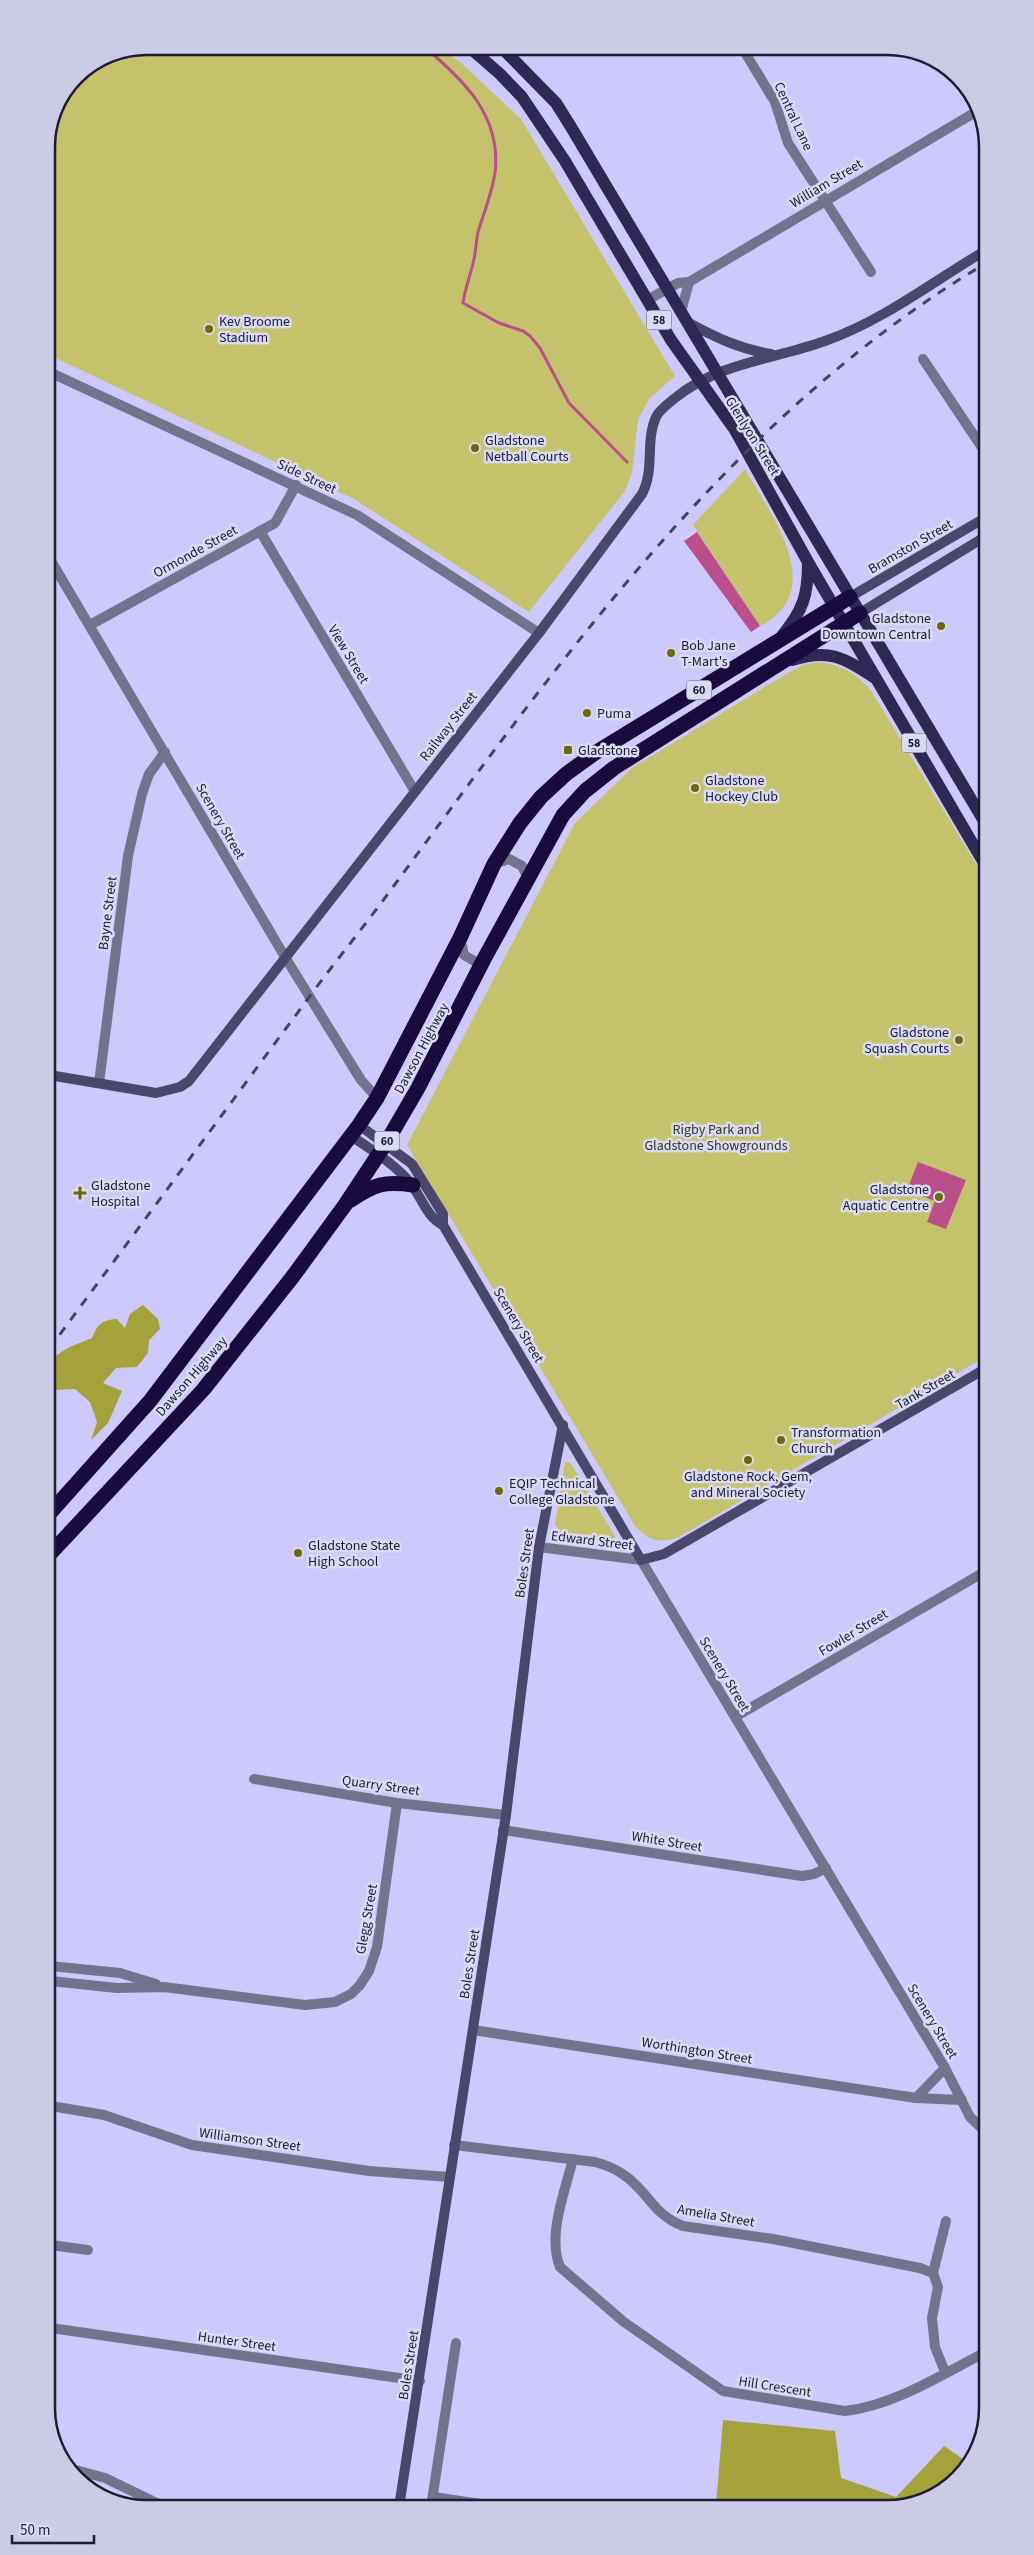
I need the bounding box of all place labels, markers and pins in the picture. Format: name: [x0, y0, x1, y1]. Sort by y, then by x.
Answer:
place label: Kev Broome Stadium: [219, 312, 290, 348]
marker: Kev Broome Stadium: [203, 323, 215, 335]
place label: Gladstone Netball Courts: [485, 431, 569, 467]
marker: Gladstone Netball Courts: [469, 442, 481, 454]
place label: Gladstone Downtown Central: [822, 609, 931, 645]
marker: Gladstone Downtown Central: [935, 620, 947, 632]
place label: Bob Jane T-Mart's: [681, 636, 736, 672]
marker: Bob Jane T-Mart's: [665, 647, 677, 659]
place label: Puma: [597, 704, 631, 724]
marker: Puma: [581, 707, 593, 719]
place label: Gladstone: [578, 741, 637, 761]
marker: Gladstone: [562, 744, 574, 756]
place label: Gladstone Hockey Club: [705, 771, 778, 807]
marker: Gladstone Hockey Club: [689, 782, 701, 794]
place label: Gladstone Squash Courts: [864, 1023, 949, 1059]
marker: Gladstone Squash Courts: [953, 1034, 965, 1046]
place label: Gladstone Hospital: [91, 1176, 150, 1212]
place label: Gladstone Aquatic Centre: [843, 1180, 929, 1216]
marker: Gladstone Hospital: [73, 1186, 87, 1200]
marker: Gladstone Aquatic Centre: [933, 1191, 945, 1203]
place label: Transformation Church: [791, 1423, 881, 1459]
marker: Transformation Church: [775, 1434, 787, 1446]
marker: Gladstone Rock, Gem, and Mineral Society: [742, 1454, 754, 1466]
place label: Gladstone Rock, Gem, and Mineral Society: [684, 1467, 812, 1503]
place label: EQIP Technical College Gladstone: [509, 1474, 615, 1510]
marker: EQIP Technical College Gladstone: [493, 1485, 505, 1497]
place label: Gladstone State High School: [308, 1536, 400, 1572]
marker: Gladstone State High School: [292, 1547, 304, 1559]

